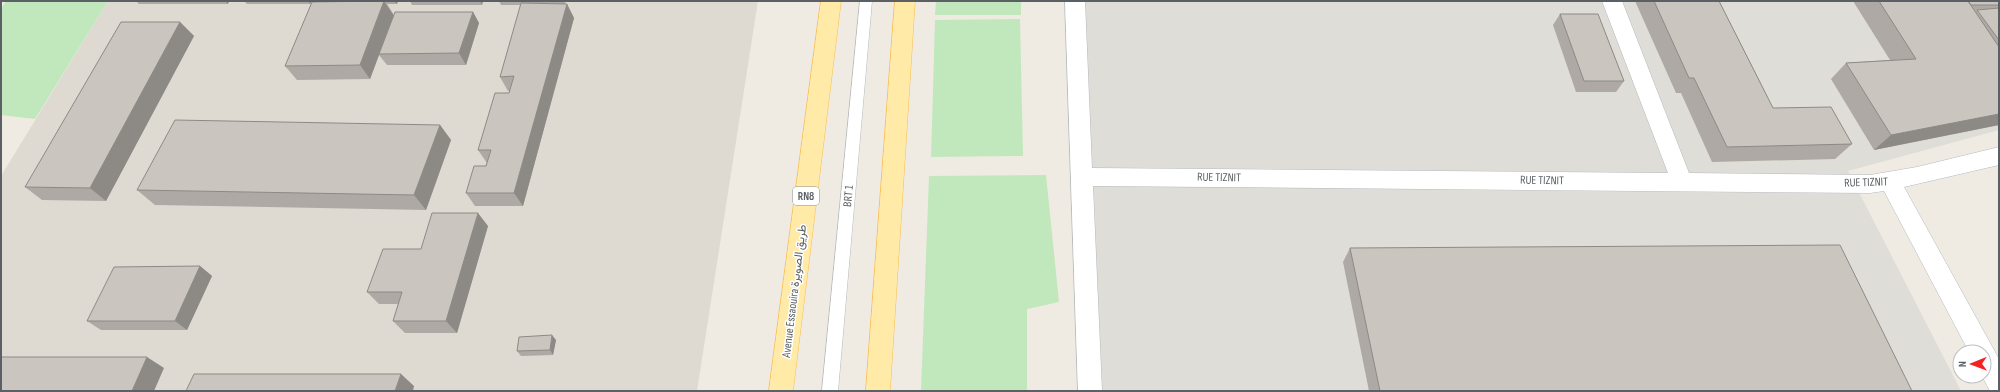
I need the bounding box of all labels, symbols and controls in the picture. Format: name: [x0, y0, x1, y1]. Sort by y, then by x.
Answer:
street label: RUE TIZNIT: [1197, 170, 1241, 185]
street label: RUE TIZNIT: [1520, 173, 1564, 188]
street label: RUE TIZNIT: [1844, 174, 1888, 191]
street label: BRT 1: [840, 184, 857, 208]
road number: RN8: [793, 187, 819, 205]
street label: Avenue Essaouira طريق الصويرة: [779, 223, 810, 359]
north arrow: [1952, 344, 1992, 384]
text: N: [1956, 361, 1969, 367]

